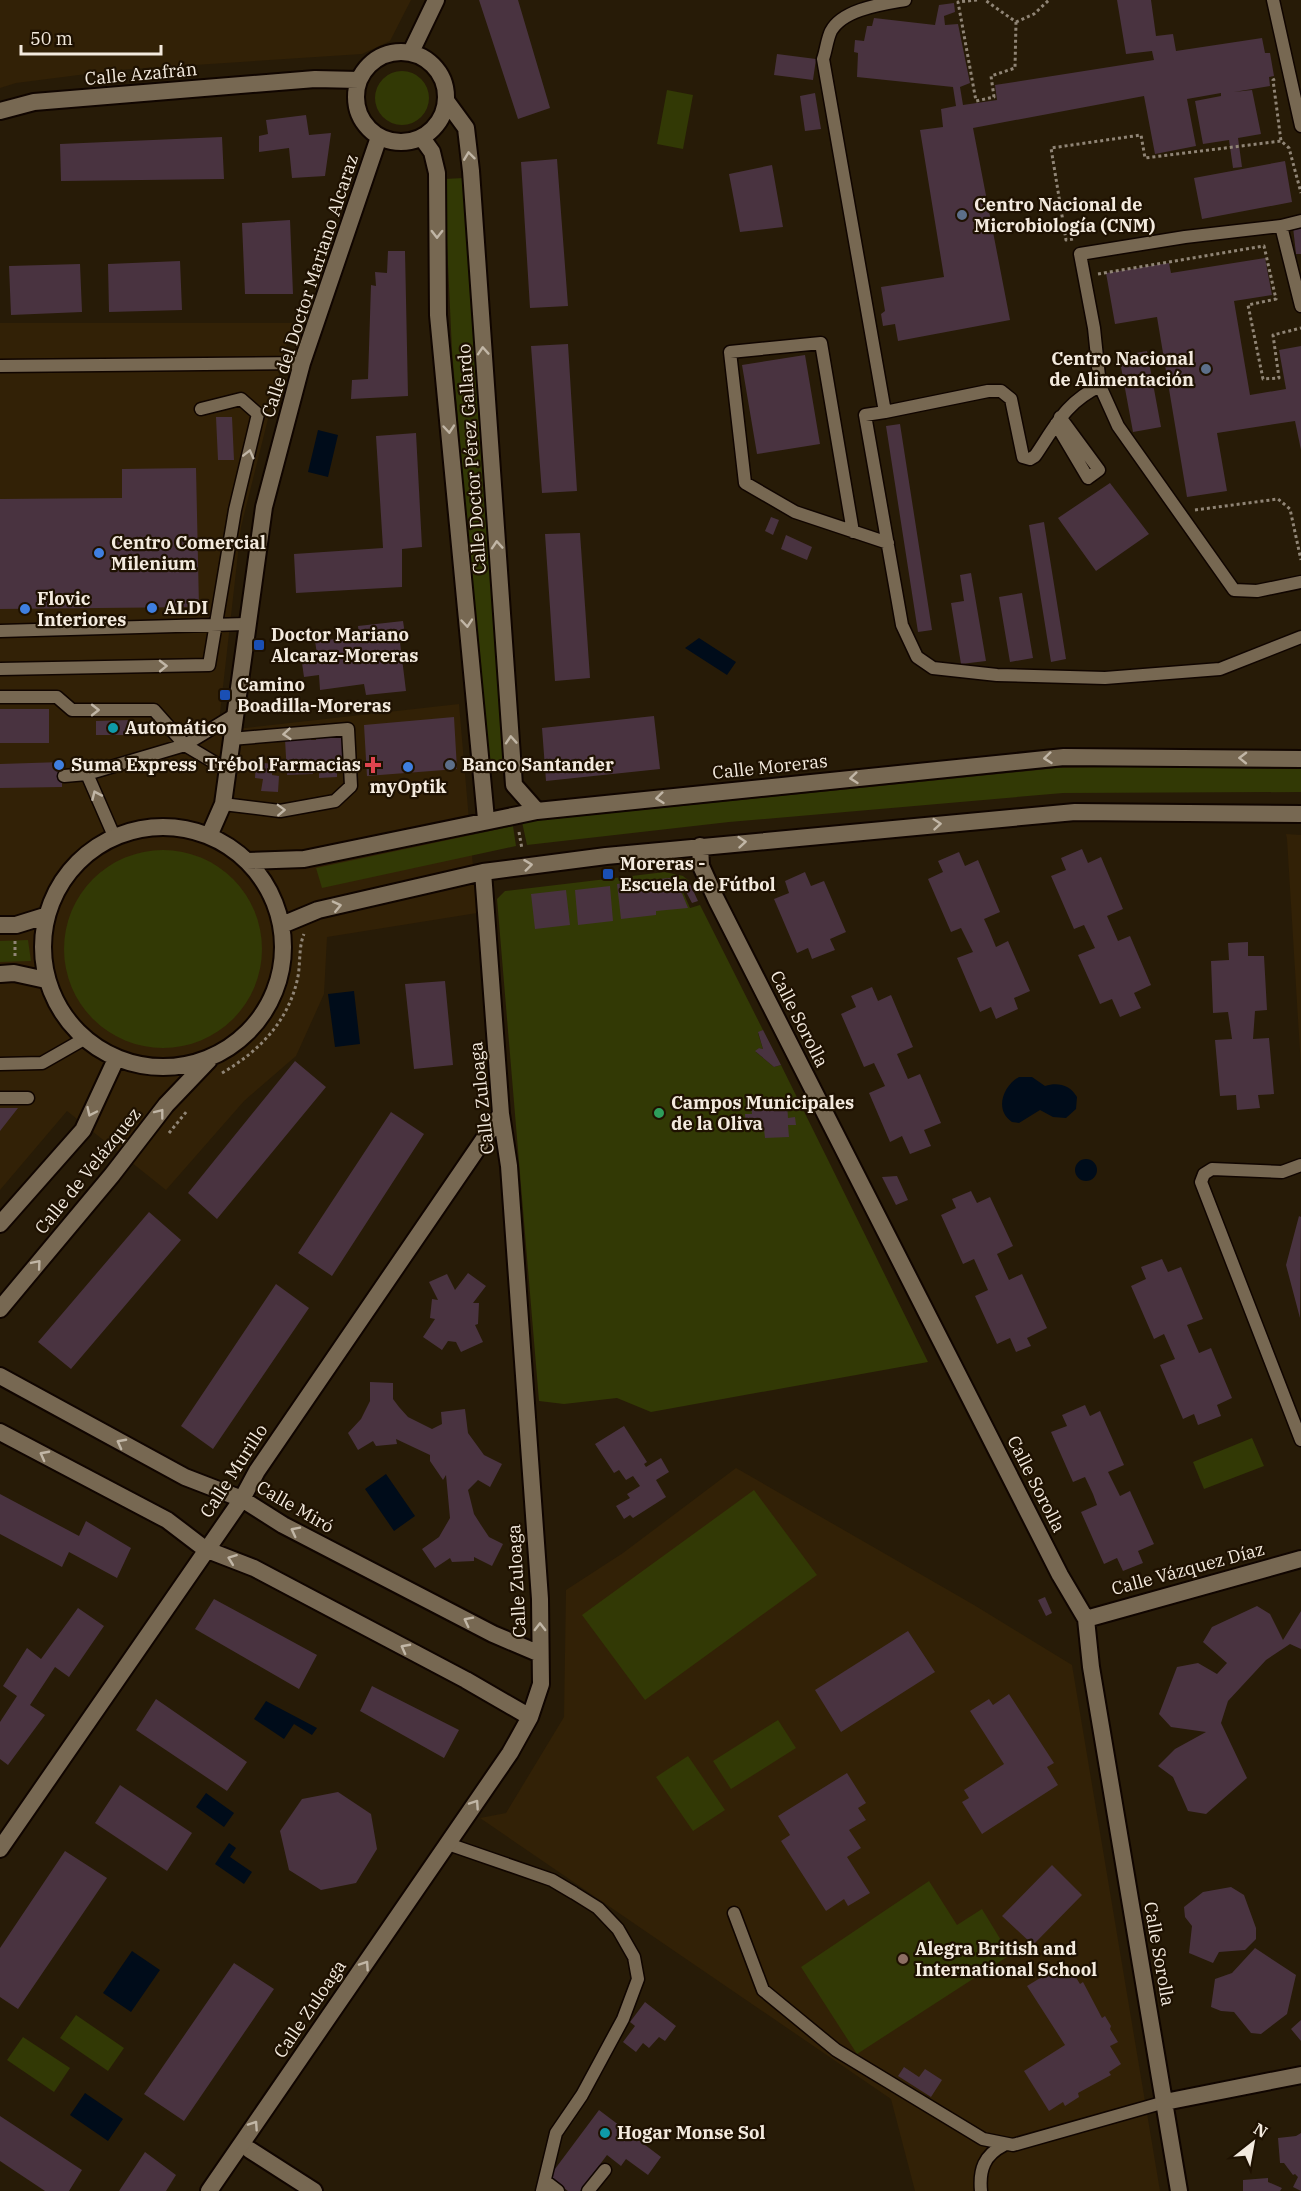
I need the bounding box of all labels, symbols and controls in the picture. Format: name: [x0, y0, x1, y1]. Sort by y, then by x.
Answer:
scale bar: [21, 18, 160, 56]
text: 50 m: [30, 27, 73, 50]
street label: Calle Azafrán: [84, 57, 198, 90]
street label: Calle del Doctor Mariano Alcaraz: [256, 151, 363, 420]
one-way arrow: [463, 152, 476, 161]
place label: Centro Nacional de Microbiología (CNM): [974, 193, 1155, 237]
marker: Centro Nacional de Microbiología (CNM): [955, 208, 969, 222]
one-way arrow: [431, 230, 443, 239]
street label: Calle Doctor Pérez Gallardo: [452, 343, 491, 575]
one-way arrow: [477, 346, 490, 355]
place label: Centro Nacional de Alimentación: [1049, 347, 1194, 391]
marker: Centro Nacional de Alimentación: [1199, 362, 1213, 376]
one-way arrow: [442, 424, 455, 433]
one-way arrow: [241, 449, 254, 459]
place label: Centro Comercial Milenium: [111, 531, 266, 575]
one-way arrow: [491, 541, 504, 550]
marker: Centro Comercial Milenium: [92, 546, 106, 560]
place label: Flovic Interiores: [37, 587, 126, 631]
place label: ALDI: [164, 596, 208, 619]
marker: ALDI: [145, 601, 159, 615]
marker: Flovic Interiores: [18, 602, 32, 616]
one-way arrow: [460, 618, 473, 628]
place label: Doctor Mariano Alcaraz-Moreras: [271, 623, 418, 667]
marker: Doctor Mariano Alcaraz-Moreras: [252, 638, 266, 652]
one-way arrow: [159, 660, 168, 672]
place label: Camino Boadilla-Moreras: [237, 673, 391, 717]
marker: Camino Boadilla-Moreras: [218, 688, 232, 702]
one-way arrow: [91, 704, 100, 716]
place label: Automático: [125, 716, 227, 739]
marker: Automático: [106, 721, 120, 735]
one-way arrow: [283, 727, 292, 740]
one-way arrow: [505, 735, 518, 744]
street label: Calle Moreras: [711, 749, 829, 784]
one-way arrow: [1043, 751, 1052, 764]
one-way arrow: [1238, 752, 1247, 764]
place label: Suma Express: [71, 753, 197, 776]
place label: Trébol Farmacias: [205, 753, 361, 776]
place label: Banco Santander: [462, 753, 614, 776]
marker: Suma Express: [52, 758, 66, 772]
marker: Trébol Farmacias: [366, 758, 380, 772]
marker: Banco Santander: [443, 758, 457, 772]
marker: myOptik: [401, 760, 415, 774]
one-way arrow: [849, 771, 858, 784]
place label: myOptik: [370, 775, 447, 798]
one-way arrow: [91, 790, 103, 801]
one-way arrow: [655, 791, 664, 804]
one-way arrow: [276, 803, 285, 816]
one-way arrow: [932, 818, 941, 831]
one-way arrow: [738, 836, 747, 849]
place label: Moreras - Escuela de Fútbol: [620, 852, 776, 896]
one-way arrow: [523, 860, 532, 872]
marker: Moreras - Escuela de Fútbol: [601, 867, 615, 881]
one-way arrow: [332, 900, 342, 913]
street label: Calle Sorolla: [765, 967, 834, 1071]
street label: Calle Zuloaga: [464, 1040, 499, 1156]
place label: Campos Municipales de la Oliva: [671, 1091, 854, 1135]
street label: Calle de Velázquez: [30, 1103, 146, 1239]
one-way arrow: [87, 1105, 99, 1116]
marker: Campos Municipales de la Oliva: [652, 1106, 666, 1120]
one-way arrow: [152, 1108, 163, 1119]
one-way arrow: [30, 1260, 41, 1271]
street label: Calle Murillo: [195, 1419, 272, 1522]
street label: Calle Sorolla: [1002, 1432, 1071, 1536]
one-way arrow: [117, 1439, 128, 1450]
one-way arrow: [39, 1451, 50, 1462]
street label: Calle Miró: [252, 1475, 338, 1538]
street label: Calle Zuloaga: [502, 1524, 531, 1638]
one-way arrow: [290, 1527, 301, 1538]
street label: Calle Vázquez Díaz: [1109, 1537, 1267, 1600]
one-way arrow: [227, 1554, 238, 1566]
one-way arrow: [463, 1617, 474, 1628]
one-way arrow: [534, 1622, 546, 1631]
one-way arrow: [401, 1643, 412, 1655]
one-way arrow: [468, 1799, 479, 1810]
street label: Calle Sorolla: [1139, 1900, 1180, 2008]
place label: Alegra British and International School: [915, 1937, 1097, 1981]
marker: Alegra British and International School: [896, 1952, 910, 1966]
street label: Calle Zuloaga: [268, 1955, 351, 2062]
one-way arrow: [358, 1960, 369, 1971]
north arrow: [1223, 2113, 1283, 2173]
text: N: [1250, 2118, 1271, 2142]
one-way arrow: [247, 2121, 258, 2132]
place label: Hogar Monse Sol: [617, 2121, 766, 2144]
marker: Hogar Monse Sol: [598, 2126, 612, 2140]

